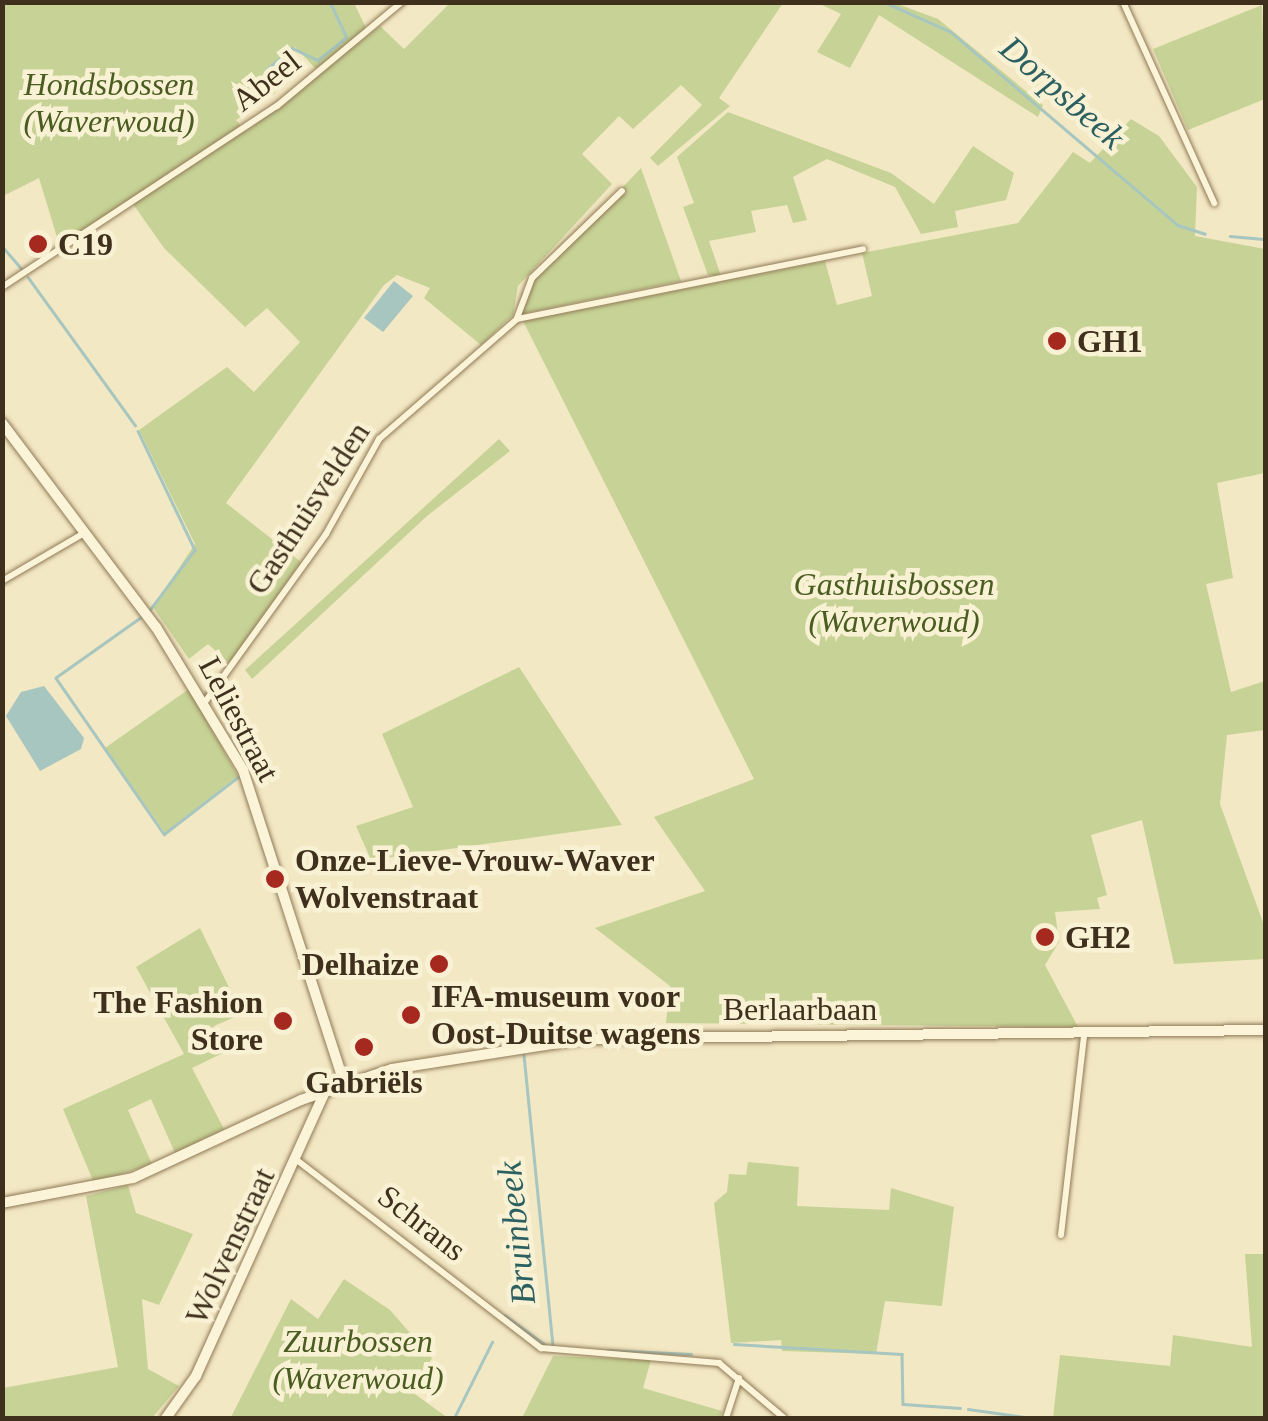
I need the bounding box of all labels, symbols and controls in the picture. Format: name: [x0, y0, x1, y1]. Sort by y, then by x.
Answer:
water label: Dorpsbeek: [991, 27, 1133, 159]
street label: Abeel: [224, 42, 308, 120]
park label: Hondsbossen (Waverwoud): [23, 66, 195, 141]
place label: C19: [58, 225, 113, 263]
marker: C19: [27, 233, 49, 255]
place label: GH1: [1077, 322, 1143, 360]
marker: GH1: [1046, 330, 1068, 352]
street label: Gasthuisvelden: [238, 415, 378, 601]
park label: Gasthuisbossen (Waverwoud): [794, 566, 994, 641]
street label: Leliestraat: [190, 650, 288, 788]
place label: Onze-Lieve-Vrouw-Waver Wolvenstraat: [295, 842, 655, 917]
marker: Onze-Lieve-Vrouw-Waver Wolvenstraat: [264, 868, 286, 890]
place label: GH2: [1065, 918, 1131, 956]
marker: GH2: [1034, 926, 1056, 948]
place label: Delhaize: [302, 945, 419, 983]
marker: Delhaize: [428, 953, 450, 975]
place label: IFA-museum voor Oost-Duitse wagens: [431, 978, 700, 1053]
place label: The Fashion Store: [93, 984, 263, 1059]
street label: Berlaarbaan: [723, 990, 877, 1028]
marker: IFA-museum voor Oost-Duitse wagens: [400, 1004, 422, 1026]
marker: The Fashion Store: [272, 1010, 294, 1032]
marker: Gabriëls: [353, 1036, 375, 1058]
place label: Gabriëls: [305, 1063, 423, 1101]
water label: Bruinbeek: [489, 1159, 545, 1307]
street label: Wolvenstraat: [177, 1162, 283, 1330]
street label: Schrans: [370, 1177, 474, 1269]
park label: Zuurbossen (Waverwoud): [272, 1323, 444, 1398]

